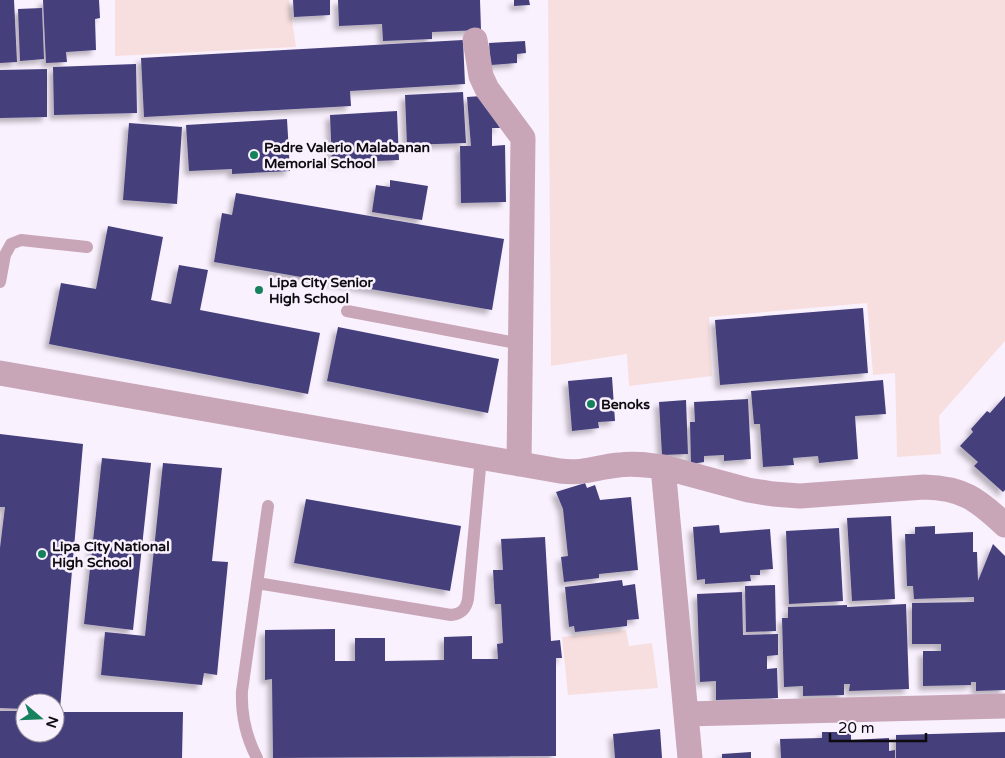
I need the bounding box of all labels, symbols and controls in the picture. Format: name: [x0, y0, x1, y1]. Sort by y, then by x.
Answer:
place label: Padre Valerio Malabanan Memorial School: [264, 139, 430, 172]
marker: Padre Valerio Malabanan Memorial School: [248, 149, 260, 161]
place label: Lipa City Senior High School: [269, 274, 374, 307]
marker: Lipa City Senior High School: [253, 284, 265, 296]
place label: Benoks: [601, 396, 650, 413]
marker: Benoks: [585, 398, 597, 410]
place label: Lipa City National High School: [52, 538, 170, 571]
marker: Lipa City National High School: [36, 548, 48, 560]
north arrow: [15, 693, 65, 743]
scale bar: [830, 710, 926, 742]
text: N: [42, 714, 62, 730]
text: 20 m: [838, 719, 875, 737]

